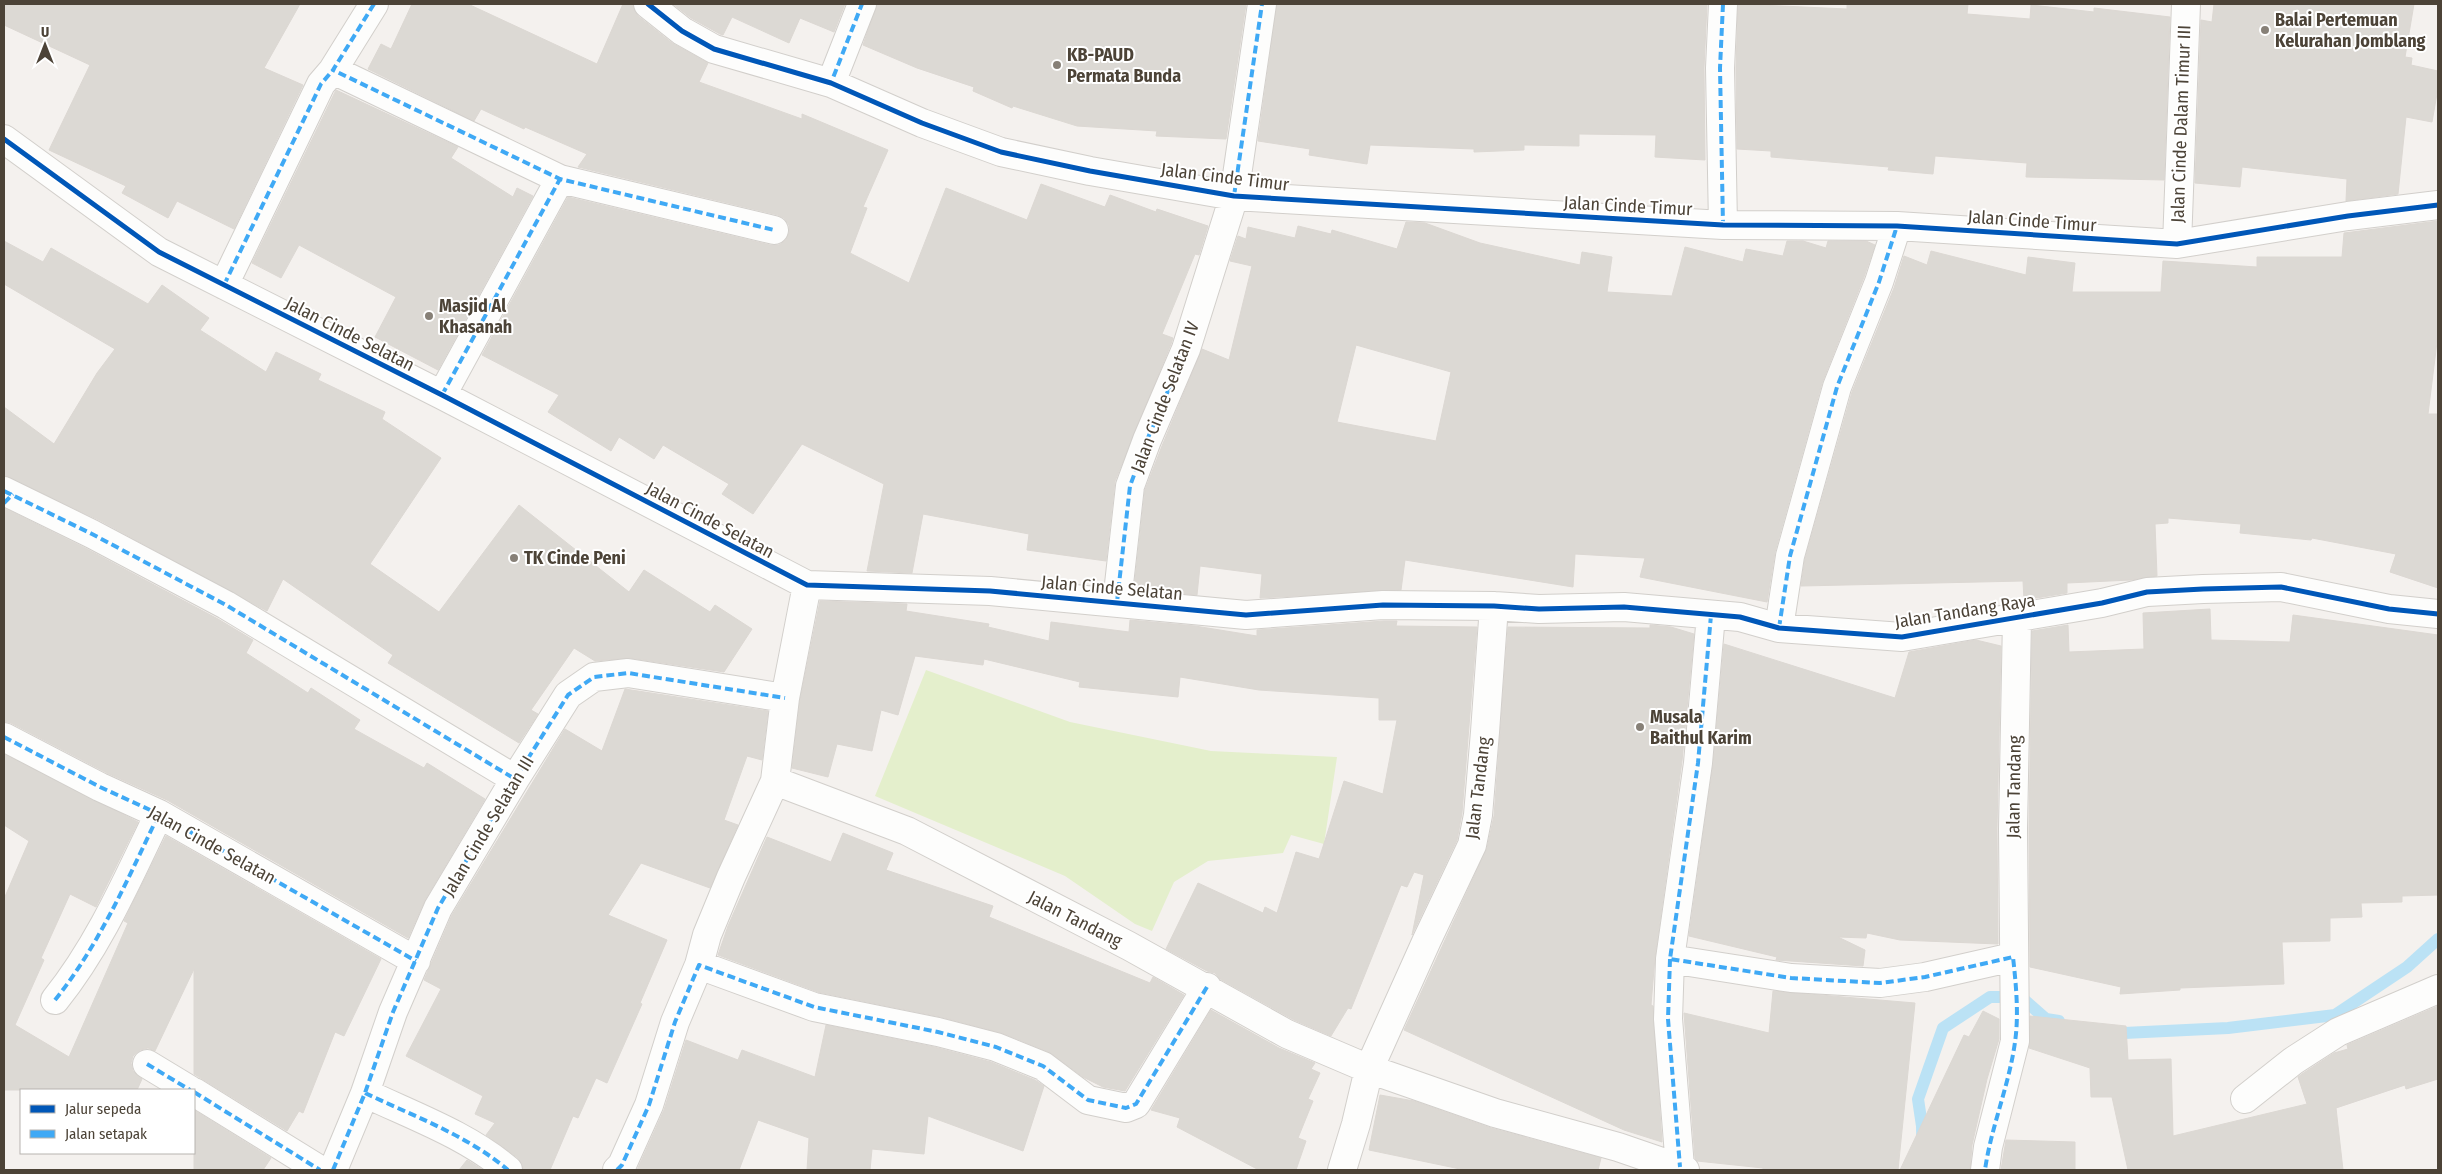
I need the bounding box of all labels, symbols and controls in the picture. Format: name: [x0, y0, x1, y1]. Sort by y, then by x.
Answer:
place label: Balai Pertemuan Kelurahan Jomblang: [2275, 9, 2426, 52]
north arrow: [20, 20, 70, 70]
text: U: [41, 24, 49, 41]
marker: Balai Pertemuan Kelurahan Jomblang: [2259, 24, 2271, 36]
street label: Jalan Cinde Dalam Timur III: [2167, 25, 2195, 223]
place label: KB-PAUD Permata Bunda: [1067, 44, 1181, 87]
marker: KB-PAUD Permata Bunda: [1051, 59, 1063, 71]
street label: Jalan Cinde Timur: [1160, 158, 1291, 196]
street label: Jalan Cinde Timur: [1563, 192, 1694, 220]
street label: Jalan Cinde Timur: [1967, 206, 2098, 237]
street label: Jalan Cinde Selatan: [282, 292, 418, 376]
place label: Masjid Al Khasanah: [439, 295, 512, 338]
marker: Masjid Al Khasanah: [423, 310, 435, 322]
street label: Jalan Cinde Selatan IV: [1126, 318, 1204, 476]
street label: Jalan Cinde Selatan: [642, 477, 778, 563]
place label: TK Cinde Peni: [524, 547, 626, 569]
marker: TK Cinde Peni: [508, 552, 520, 564]
street label: Jalan Cinde Selatan: [1040, 571, 1184, 605]
street label: Jalan Tandang Raya: [1893, 589, 2037, 633]
place label: Musala Baithul Karim: [1650, 706, 1752, 749]
marker: Musala Baithul Karim: [1634, 721, 1646, 733]
street label: Jalan Tandang: [1461, 735, 1495, 840]
street label: Jalan Tandang: [2002, 735, 2026, 839]
street label: Jalan Cinde Selatan III: [437, 752, 539, 900]
street label: Jalan Cinde Selatan: [145, 801, 279, 889]
street label: Jalan Tandang: [1024, 886, 1126, 952]
legend: [20, 1089, 195, 1154]
text: Jalur sepeda: [65, 1100, 141, 1118]
text: Jalan setapak: [65, 1125, 147, 1143]

